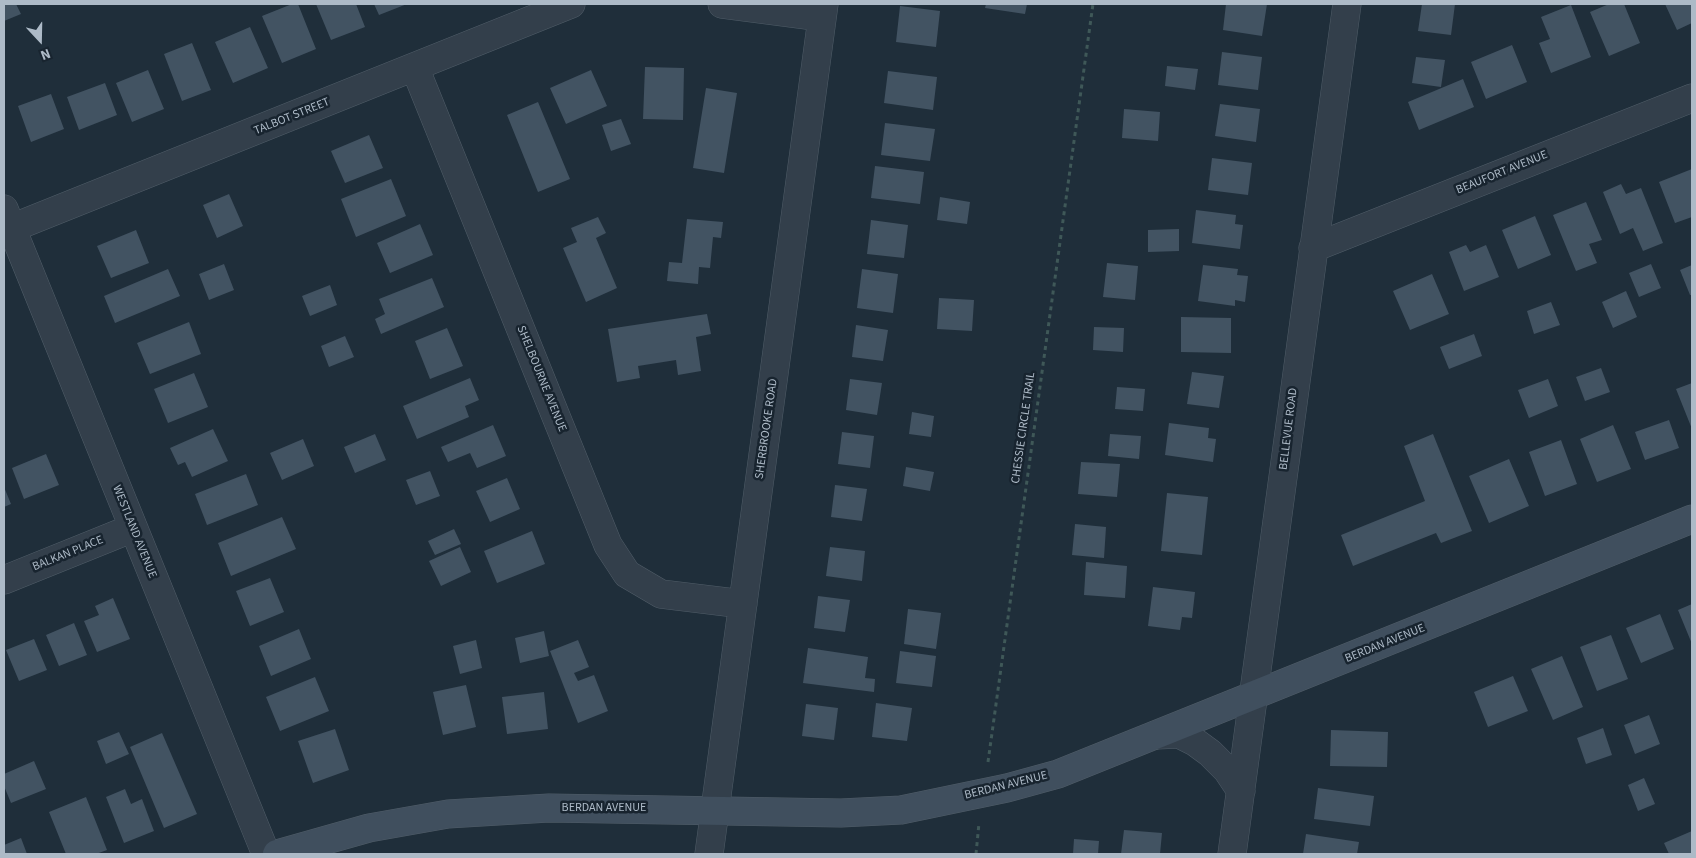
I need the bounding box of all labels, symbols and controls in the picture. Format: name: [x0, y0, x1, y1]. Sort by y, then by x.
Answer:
north arrow: [15, 15, 65, 65]
text: N: [37, 43, 53, 65]
street label: TALBOT STREET: [252, 95, 332, 139]
street label: BEAUFORT AVENUE: [1454, 148, 1550, 198]
street label: SHELBOURNE AVENUE: [513, 324, 569, 434]
street label: CHESSIE CIRCLE TRAIL: [1009, 371, 1039, 485]
street label: SHERBROOKE ROAD: [753, 378, 781, 480]
street label: BELLEVUE ROAD: [1277, 387, 1301, 471]
street label: WESTLAND AVENUE: [109, 483, 159, 581]
street label: BALKAN PLACE: [30, 533, 106, 575]
street label: BERDAN AVENUE: [1343, 621, 1427, 667]
street label: BERDAN AVENUE: [963, 769, 1049, 803]
street label: BERDAN AVENUE: [562, 801, 646, 815]

